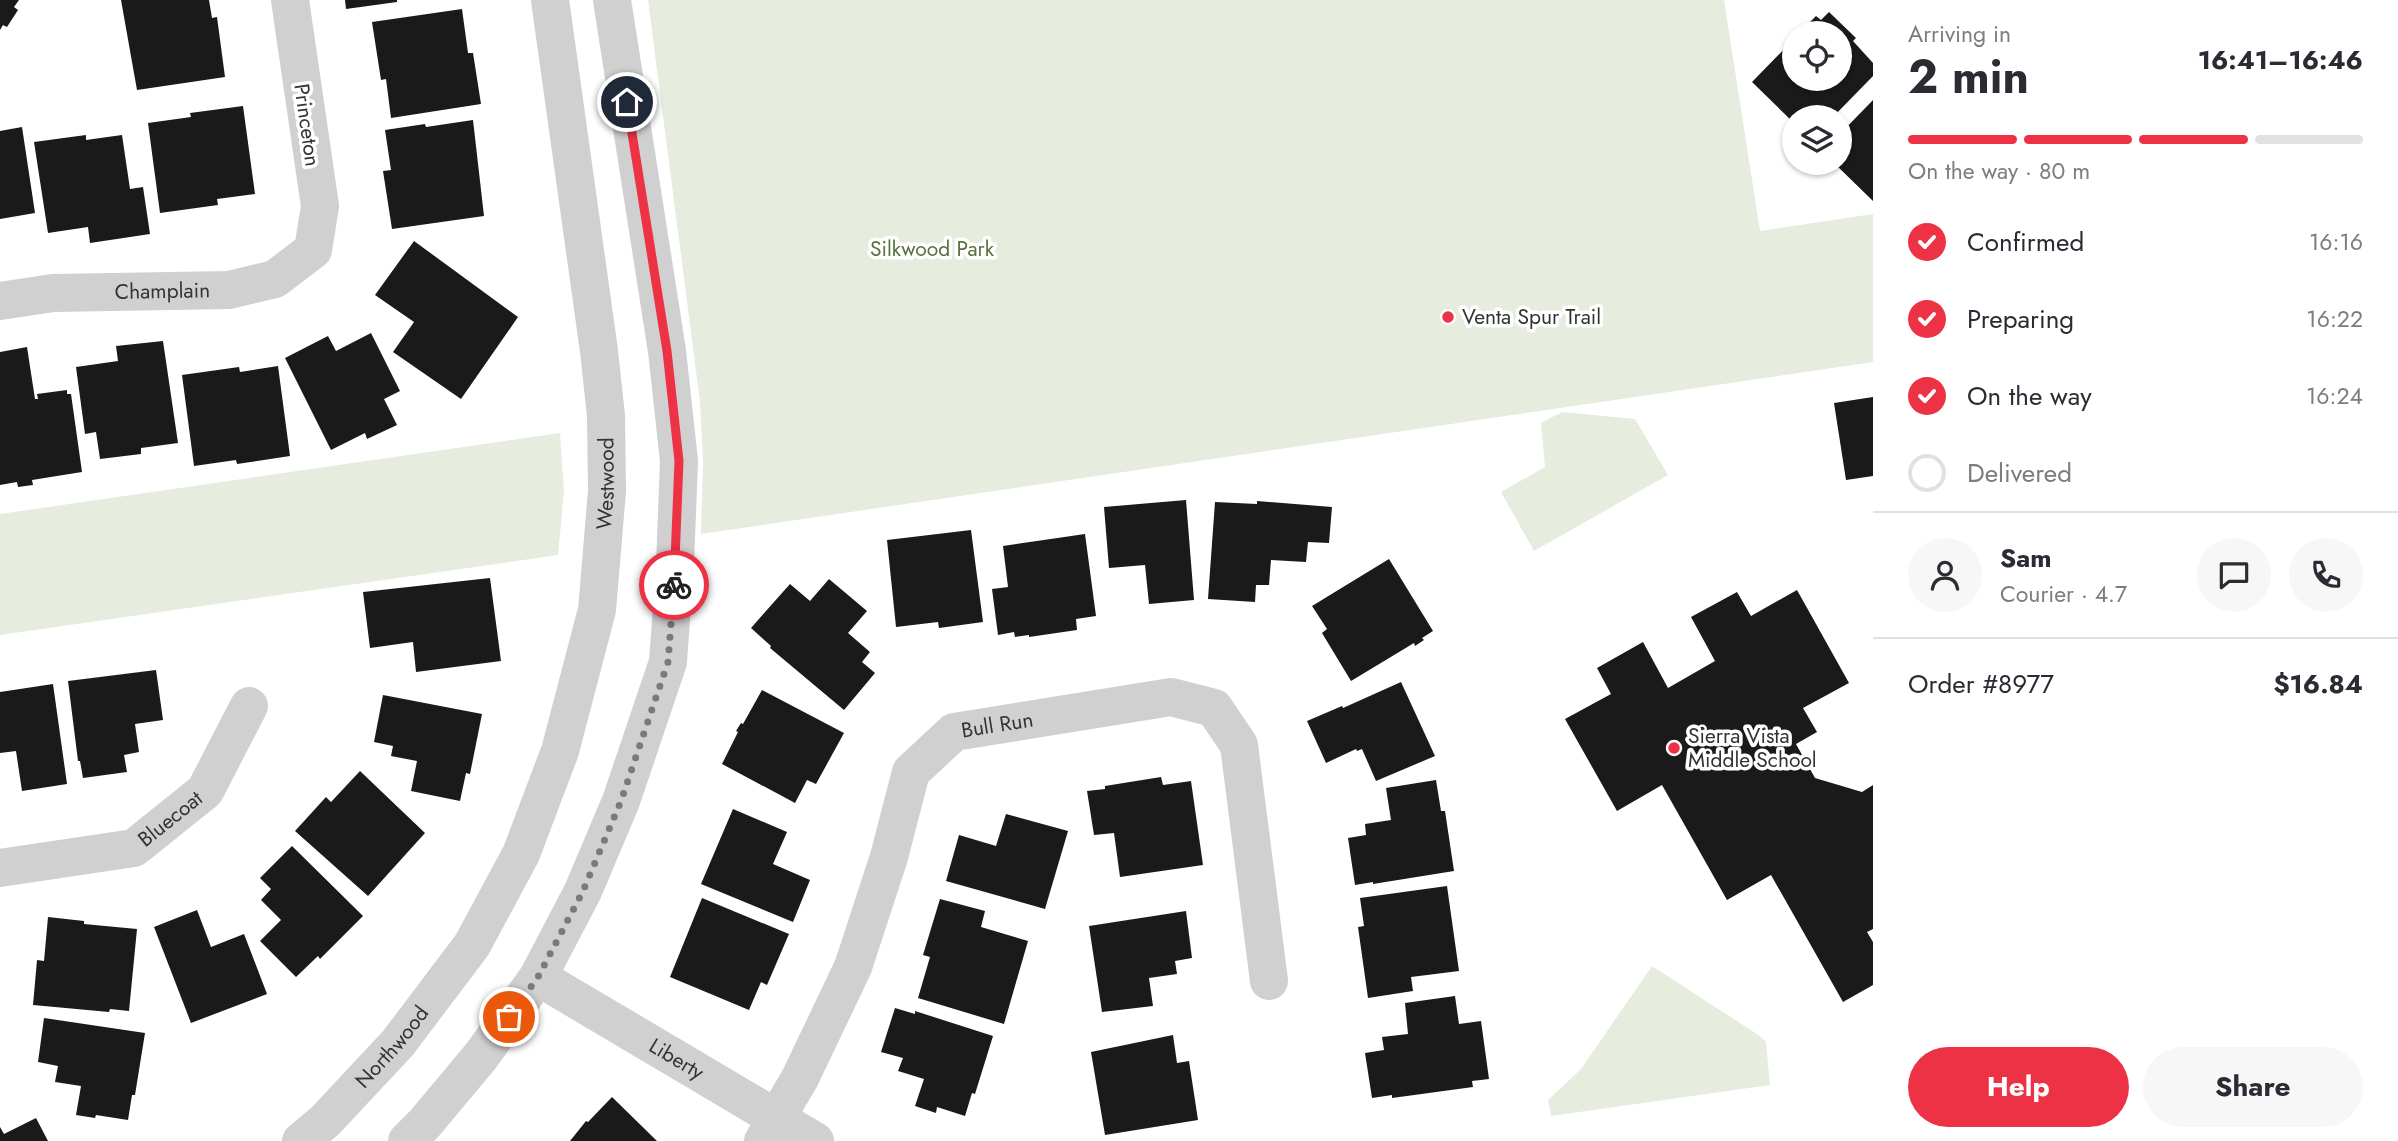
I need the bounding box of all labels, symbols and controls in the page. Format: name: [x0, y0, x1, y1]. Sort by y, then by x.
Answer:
text: Arriving in: [1908, 17, 2011, 51]
map controls: [1782, 21, 1852, 175]
button: locate: [1782, 21, 1852, 91]
text: 16:41–16:46: [2198, 41, 2363, 79]
text: 2 min: [1908, 44, 2029, 110]
pin: [597, 72, 657, 132]
street label: Princeton: [286, 82, 328, 168]
icon: home: [608, 83, 646, 121]
button: layers: [1782, 105, 1852, 175]
text: On the way · 80 m: [1908, 154, 2090, 188]
icon: check: [1908, 223, 1946, 261]
text: Confirmed: [1967, 223, 2084, 261]
text: 16:16: [2309, 225, 2363, 259]
park label: Silkwood Park: [870, 234, 995, 264]
street label: Champlain: [114, 275, 210, 307]
icon: check: [1908, 300, 1946, 338]
text: Preparing: [1967, 300, 2074, 338]
place label: Venta Spur Trail: [1462, 302, 1601, 332]
text: 16:22: [2306, 302, 2363, 336]
marker: Venta Spur Trail: [1440, 309, 1456, 325]
icon: check: [1908, 377, 1946, 415]
text: On the way: [1967, 377, 2092, 415]
text: 16:24: [2306, 379, 2363, 413]
street label: Westwood: [589, 437, 622, 531]
text: Delivered: [1967, 454, 2072, 492]
button: person: [1908, 538, 1982, 612]
button: chat: [2197, 538, 2271, 612]
button: phone: [2289, 538, 2363, 612]
text: Sam: [2000, 539, 2052, 577]
courier: [639, 550, 709, 620]
icon: bike: [655, 566, 693, 604]
text: Courier · 4.7: [2000, 577, 2127, 611]
text: Order #8977: [1908, 665, 2054, 703]
text: $16.84: [2273, 665, 2363, 703]
street label: Bull Run: [959, 704, 1035, 746]
place label: Sierra Vista Middle School: [1688, 721, 1817, 775]
marker: Sierra Vista Middle School: [1666, 740, 1682, 756]
street label: Bluecoat: [132, 784, 209, 854]
pin: [479, 987, 539, 1047]
icon: bag: [490, 998, 528, 1036]
street label: Northwood: [348, 1000, 436, 1095]
street label: Liberty: [643, 1031, 710, 1087]
button: Help: [1908, 1047, 2129, 1127]
button: Share: [2143, 1047, 2363, 1127]

